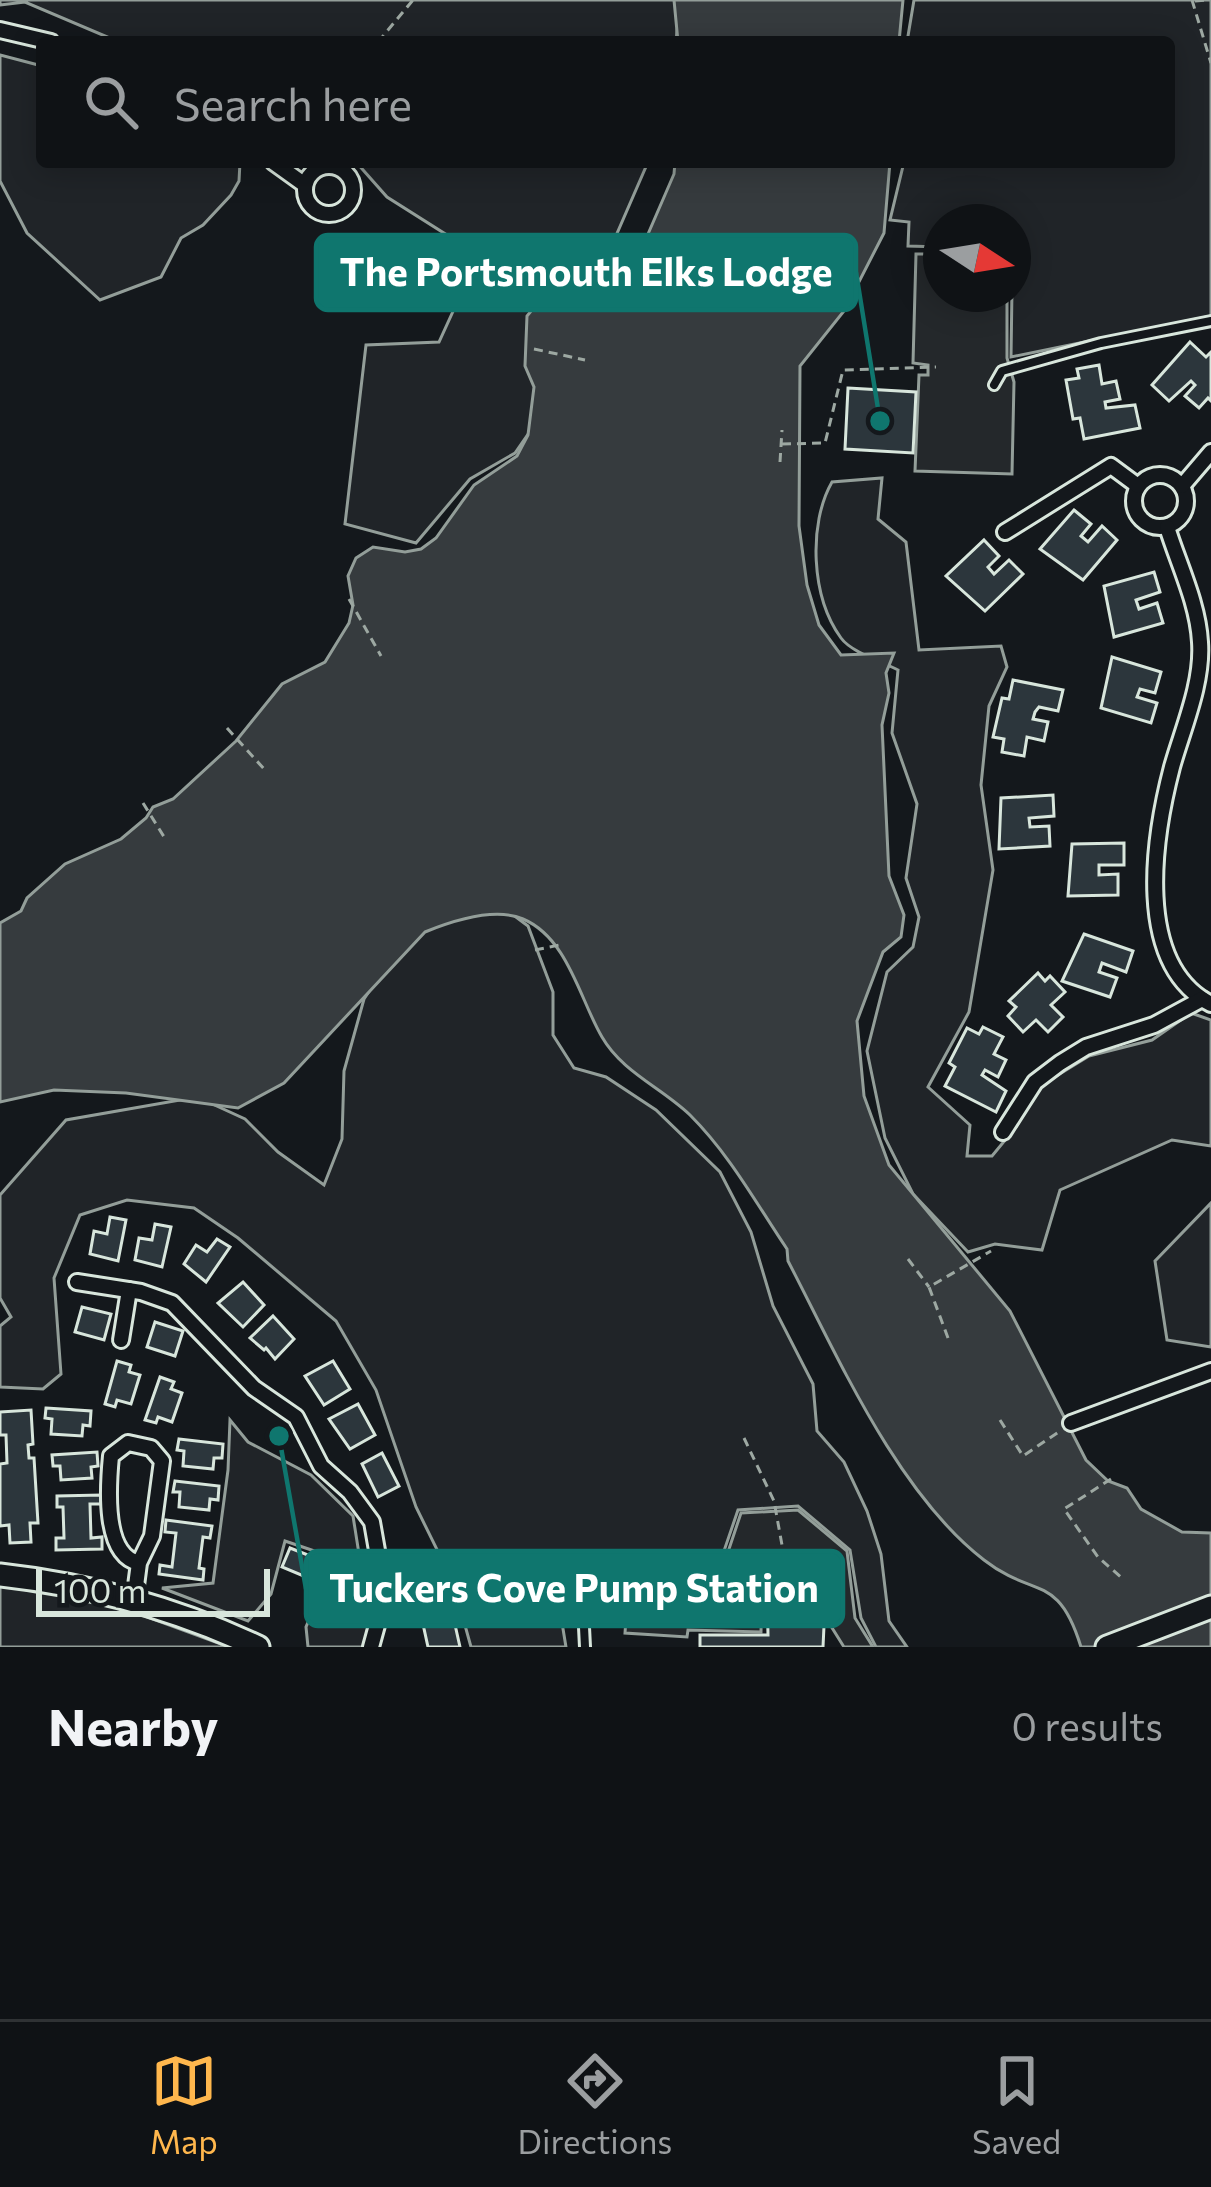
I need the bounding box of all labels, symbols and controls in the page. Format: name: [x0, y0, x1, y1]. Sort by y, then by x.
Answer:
search box: [36, 36, 1175, 168]
icon: search: [78, 69, 144, 135]
text: Search here: [174, 75, 412, 130]
north arrow: [923, 204, 1031, 312]
callout: The Portsmouth Elks Lodge: [316, 235, 856, 310]
text: The Portsmouth Elks Lodge: [340, 246, 832, 294]
callout: Tuckers Cove Pump Station: [306, 1551, 843, 1626]
text: Tuckers Cove Pump Station: [329, 1562, 819, 1610]
scale bar: [36, 1563, 270, 1616]
text: 100 m: [54, 1569, 146, 1610]
text: Nearby: [48, 1694, 218, 1757]
text: 0 results: [1011, 1701, 1163, 1749]
tab: Map: [150, 2048, 218, 2161]
tab: Directions: [518, 2048, 672, 2161]
tab: Saved: [972, 2048, 1061, 2161]

